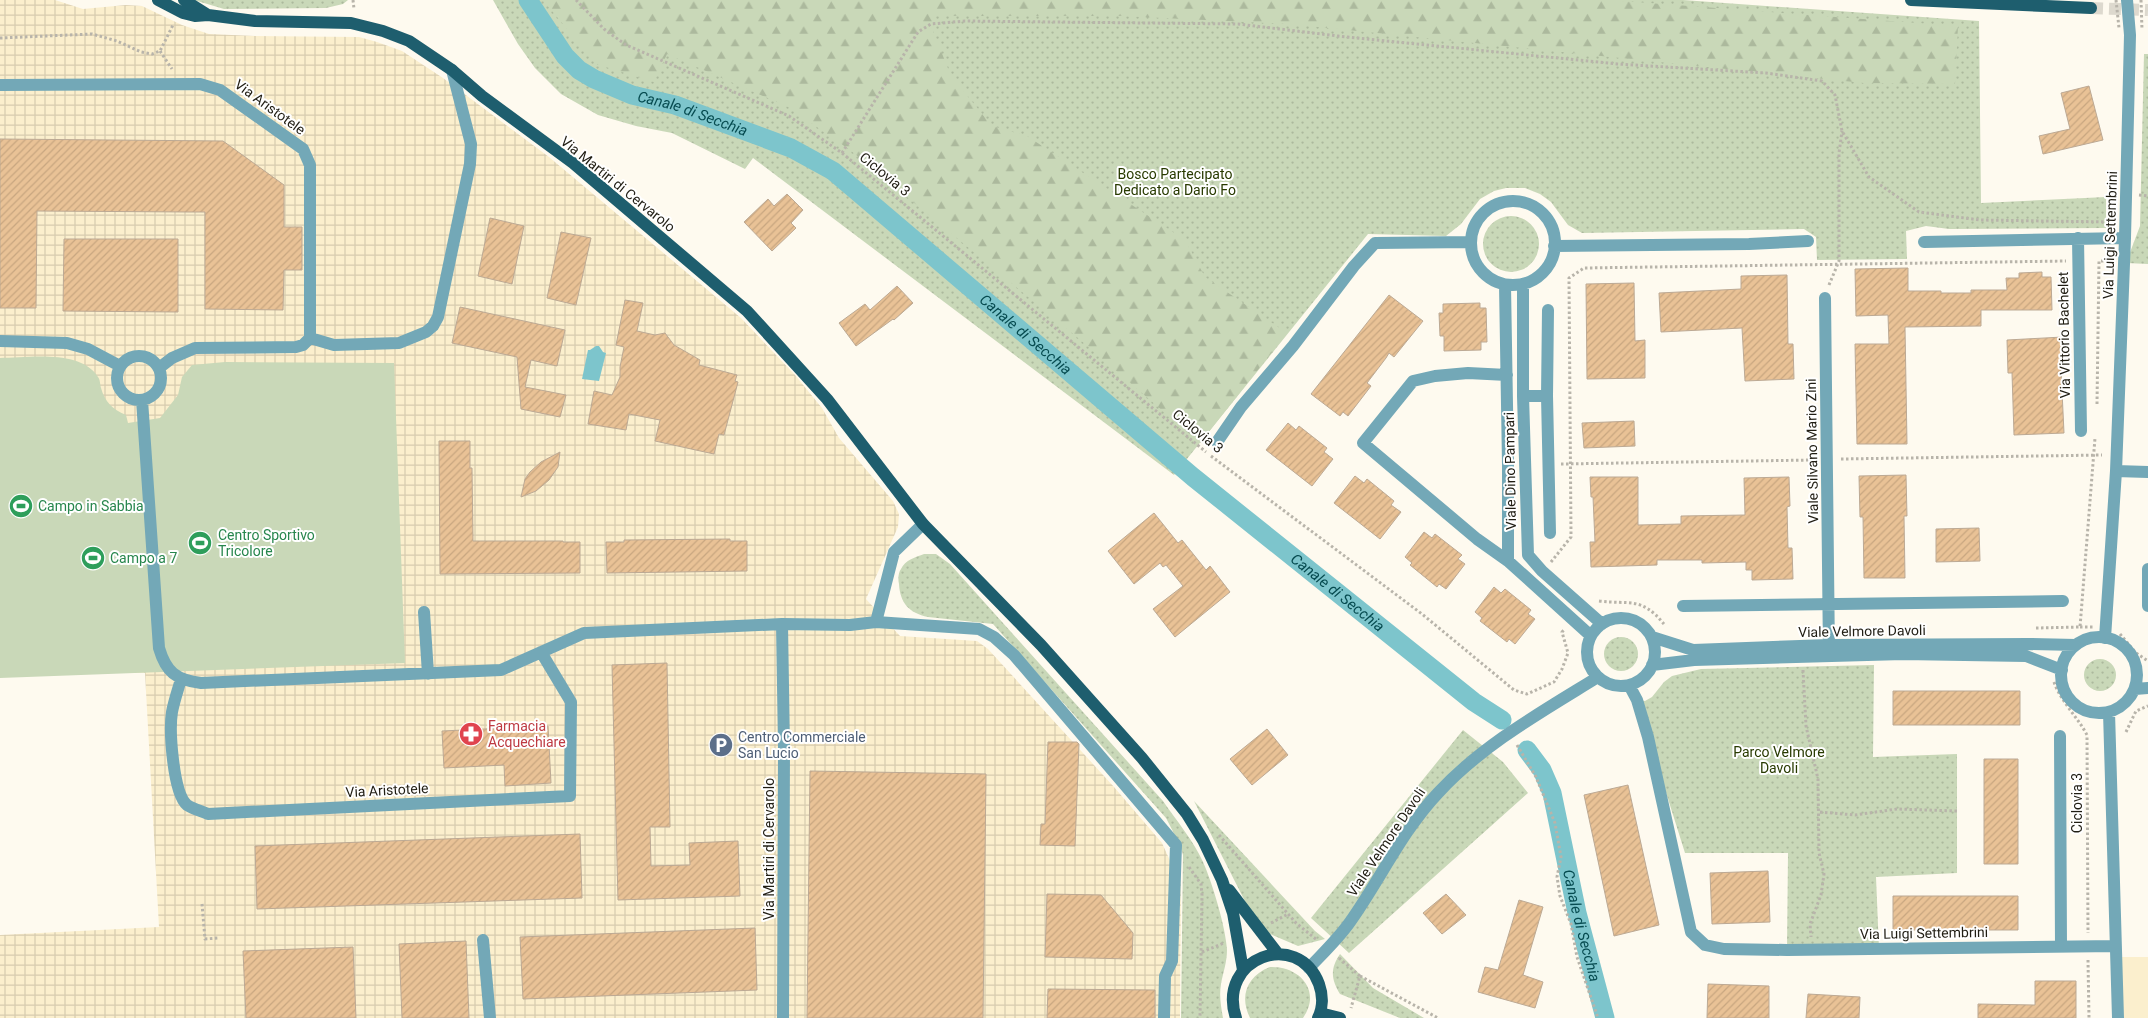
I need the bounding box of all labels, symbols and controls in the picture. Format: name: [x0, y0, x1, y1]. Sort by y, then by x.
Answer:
street label: Via Aristotele: [232, 76, 308, 138]
water label: Canale di Secchia: [636, 88, 750, 140]
street label: Via Martiri di Cervarolo: [558, 133, 678, 235]
street label: Ciclovia 3: [857, 149, 913, 199]
park label: Bosco Partecipato Dedicato a Dario Fo: [1114, 166, 1236, 198]
street label: Via Luigi Settembrini: [2100, 171, 2120, 299]
street label: Via Vittorio Bachelet: [2055, 271, 2073, 398]
water label: Canale di Secchia: [976, 291, 1075, 379]
street label: Viale Silvano Mario Zini: [1803, 378, 1821, 524]
street label: Ciclovia 3: [1170, 406, 1226, 456]
street label: Viale Dino Pampari: [1501, 412, 1519, 530]
sports icon: Campo in Sabbia: [8, 493, 34, 519]
place label: Campo in Sabbia: [38, 498, 144, 514]
place label: Centro Sportivo Tricolore: [218, 527, 315, 559]
sports icon: Centro Sportivo Tricolore: [187, 530, 213, 556]
sports icon: Campo a 7: [80, 545, 106, 571]
place label: Campo a 7: [110, 550, 177, 566]
water label: Canale di Secchia: [1287, 550, 1388, 636]
street label: Viale Velmore Davoli: [1798, 622, 1926, 640]
place label: Farmacia Acquechiare: [488, 718, 566, 750]
pharmacy icon: Farmacia Acquechiare: [458, 721, 484, 747]
place label: Centro Commerciale San Lucio: [738, 729, 866, 761]
parking icon: Centro Commerciale San Lucio: [708, 732, 734, 758]
park label: Parco Velmore Davoli: [1733, 744, 1825, 776]
street label: Ciclovia 3: [2069, 773, 2085, 833]
street label: Via Martiri di Cervarolo: [761, 778, 777, 920]
street label: Via Aristotele: [345, 780, 429, 800]
street label: Viale Velmore Davoli: [1344, 785, 1428, 899]
water label: Canale di Secchia: [1559, 868, 1604, 984]
street label: Via Luigi Settembrini: [1860, 924, 1988, 942]

